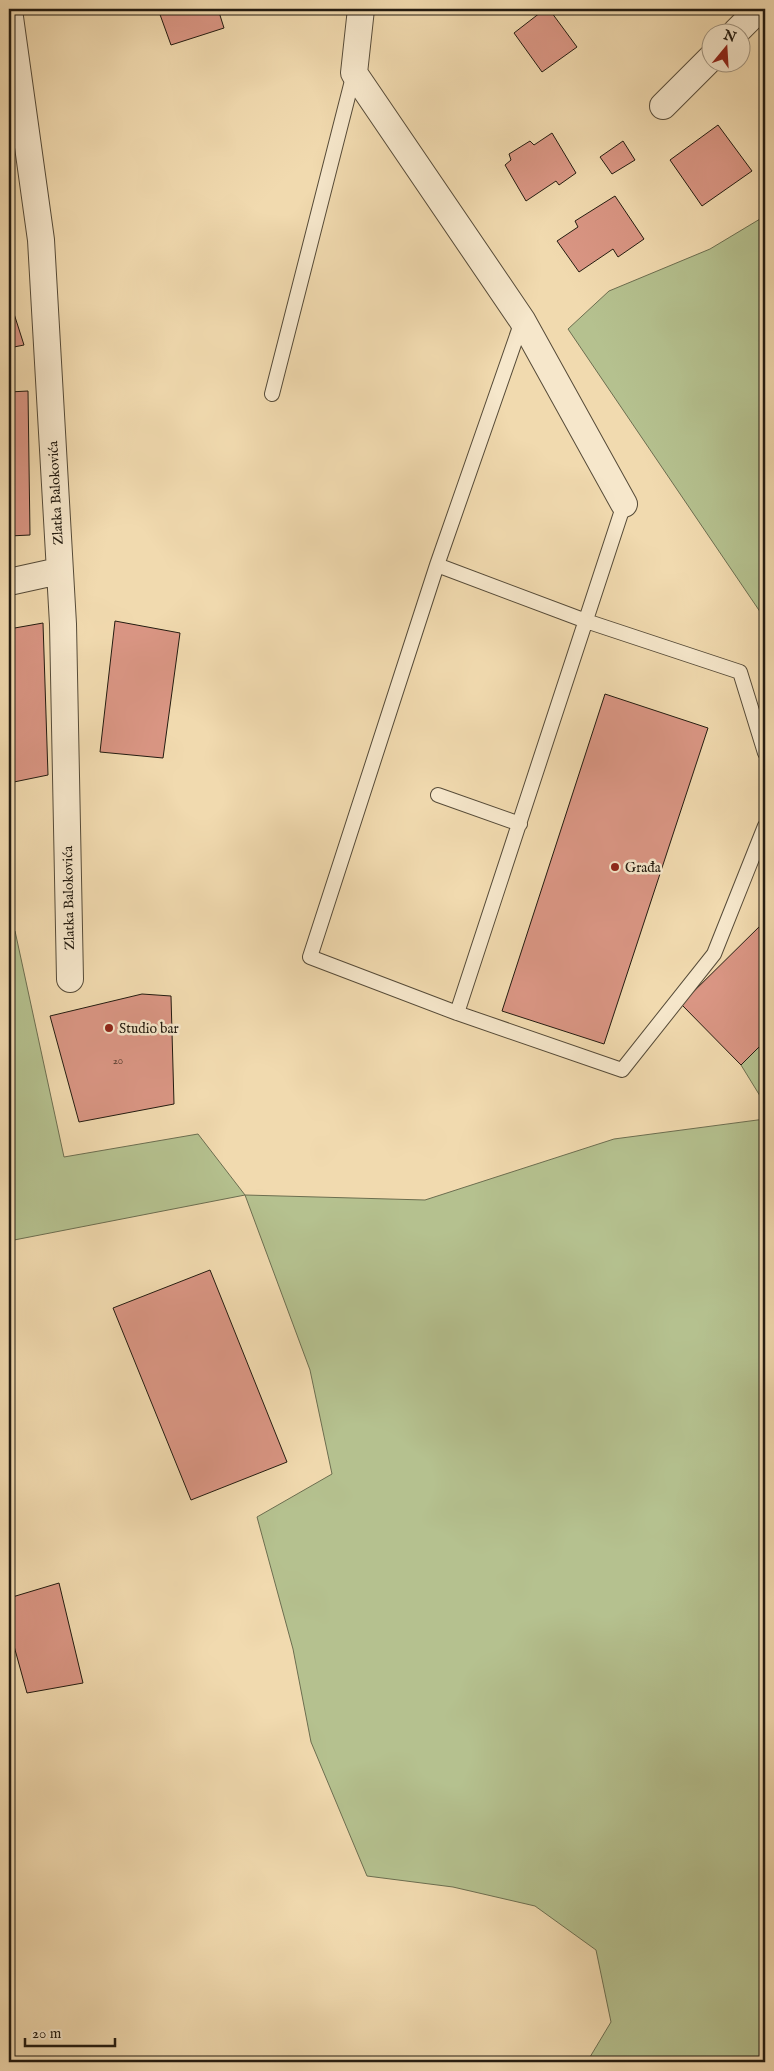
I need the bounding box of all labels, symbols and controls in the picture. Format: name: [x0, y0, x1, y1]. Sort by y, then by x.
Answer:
north arrow: [702, 22, 752, 72]
text: N: [720, 26, 738, 47]
street label: Zlatka Balokovića: [44, 439, 68, 546]
street label: Zlatka Balokovića: [59, 845, 79, 950]
place label: Građa: [625, 859, 662, 877]
marker: Građa: [609, 861, 621, 873]
place label: Studio bar: [119, 1020, 179, 1038]
marker: Studio bar: [103, 1022, 115, 1034]
house number: 20: [113, 1054, 123, 1068]
scale bar: [25, 2016, 115, 2048]
text: 20 m: [32, 2024, 62, 2043]

